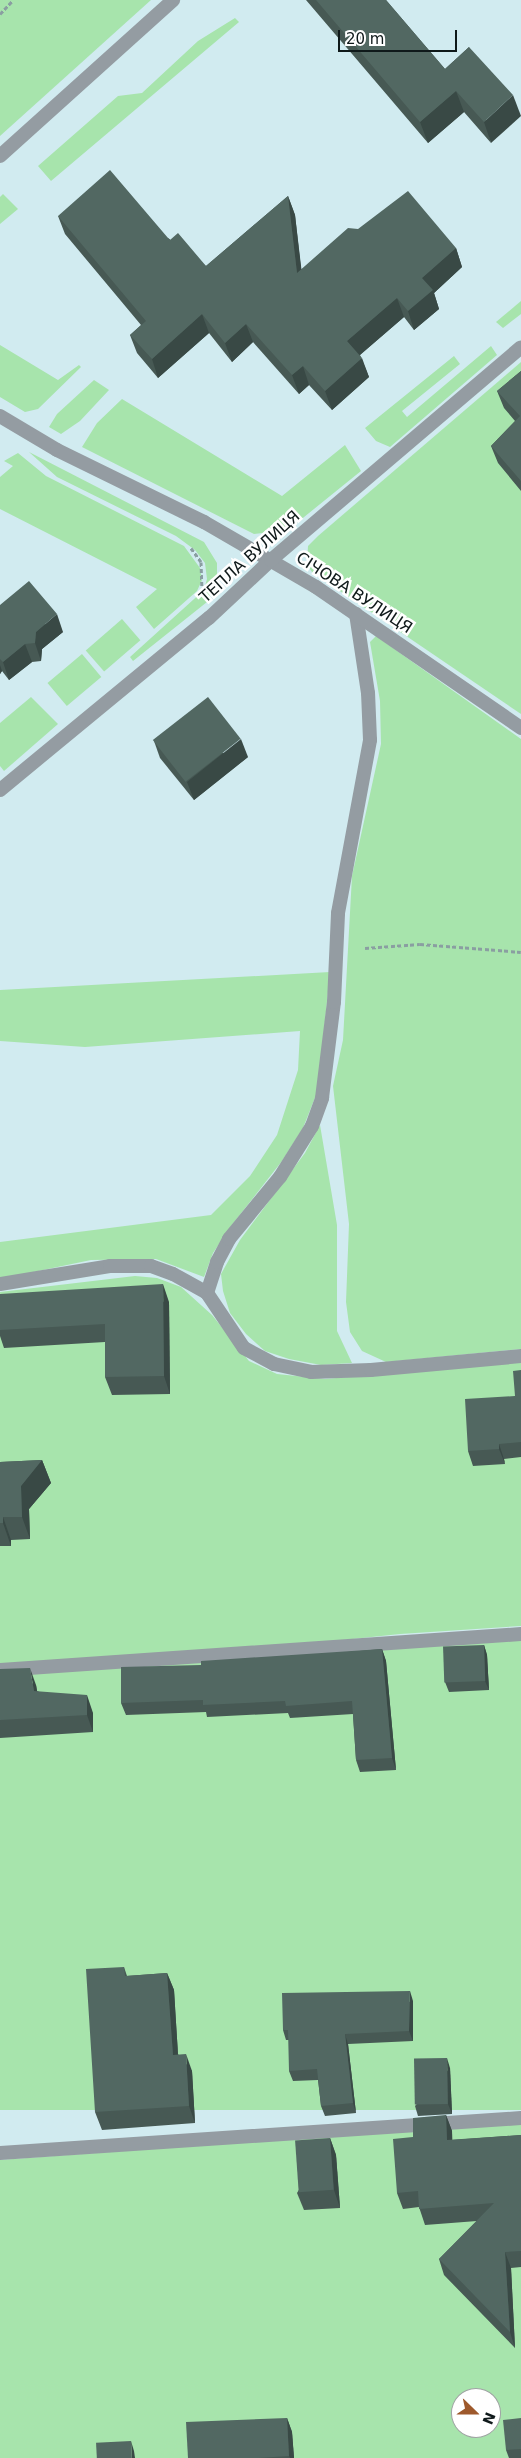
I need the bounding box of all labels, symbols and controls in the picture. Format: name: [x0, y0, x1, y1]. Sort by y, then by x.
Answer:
scale bar: [341, 20, 460, 52]
text: 20 m: [346, 30, 384, 48]
street label: ТЕПЛА ВУЛИЦЯ: [196, 507, 304, 607]
street label: СІЧОВА ВУЛИЦЯ: [292, 548, 416, 638]
north arrow: [451, 2388, 501, 2438]
text: N: [479, 2410, 499, 2427]

